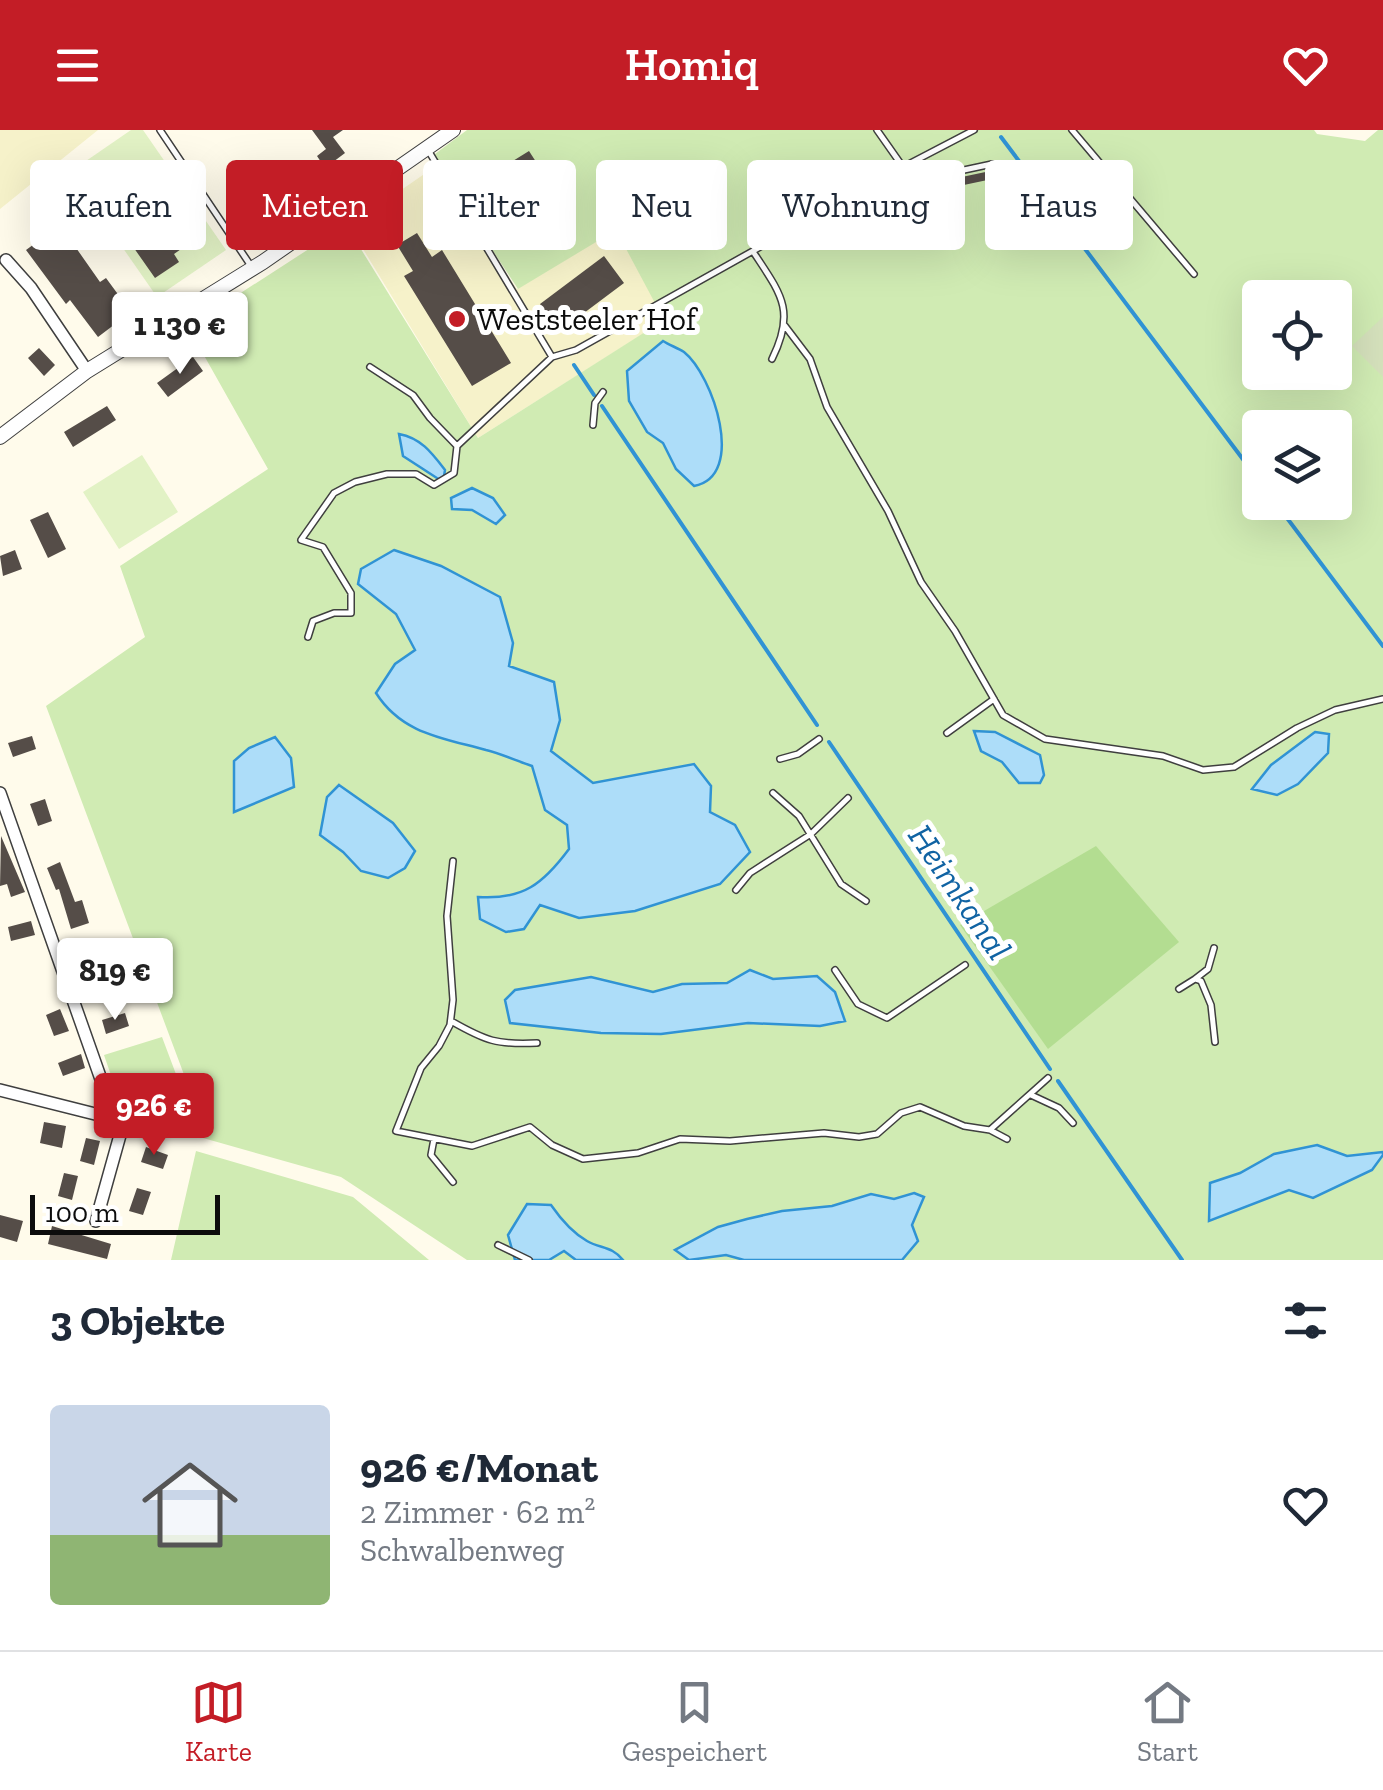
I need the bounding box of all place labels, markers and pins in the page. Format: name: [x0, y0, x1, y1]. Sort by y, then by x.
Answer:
pin: 1 130 €: [88, 292, 272, 377]
place label: Weststeeler Hof: [477, 300, 699, 338]
marker: Weststeeler Hof: [446, 308, 468, 330]
pin: 819 €: [45, 938, 185, 1023]
pin: 926 €: [84, 1073, 224, 1158]

